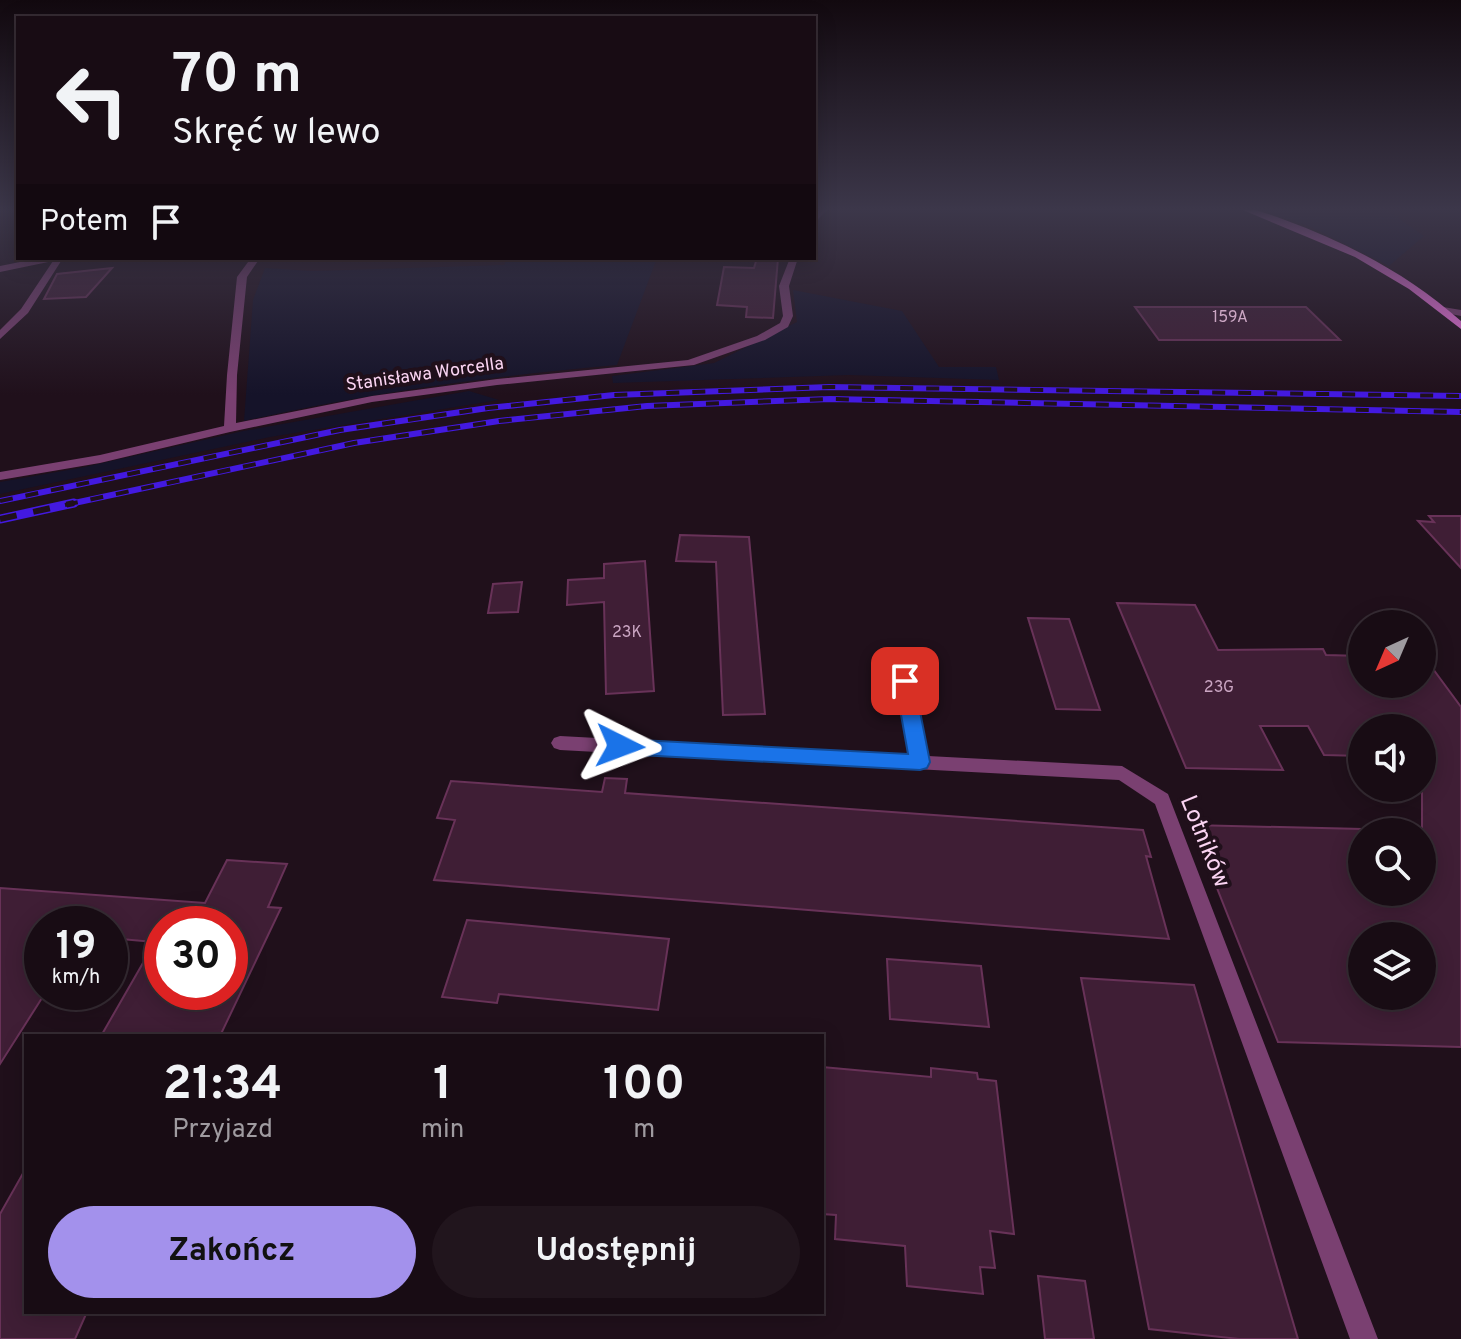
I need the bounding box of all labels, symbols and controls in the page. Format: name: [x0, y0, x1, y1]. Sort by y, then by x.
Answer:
text: 70 m: [172, 42, 302, 112]
icon: left: [40, 48, 144, 152]
text: Skręć w lewo: [172, 111, 381, 157]
icon: arrive: [144, 200, 188, 244]
text: Potem: [40, 204, 128, 241]
house number: 159A: [1212, 308, 1248, 328]
street label: Stanisława Worcella: [345, 353, 505, 397]
north arrow: [1348, 610, 1436, 698]
map controls: [1348, 610, 1436, 1010]
house number: 23K: [612, 623, 642, 643]
pin: [871, 647, 939, 715]
icon: arrive: [883, 659, 927, 703]
house number: 23G: [1204, 678, 1234, 698]
position arrow: [578, 704, 662, 788]
button: sound: [1348, 714, 1436, 802]
street label: Lotników: [1172, 791, 1236, 893]
button: search: [1348, 818, 1436, 906]
speed limit sign: 30: [144, 906, 248, 1010]
button: layers: [1348, 922, 1436, 1010]
text: 19: [56, 923, 96, 973]
text: km/h: [52, 965, 100, 991]
text: 21:34: [163, 1056, 282, 1116]
text: 1: [433, 1056, 452, 1116]
text: 100: [603, 1056, 685, 1116]
text: Przyjazd: [172, 1114, 273, 1147]
text: min: [421, 1114, 464, 1147]
text: m: [633, 1114, 655, 1147]
button: Zakończ: [48, 1206, 416, 1298]
button: Udostępnij: [432, 1206, 800, 1298]

